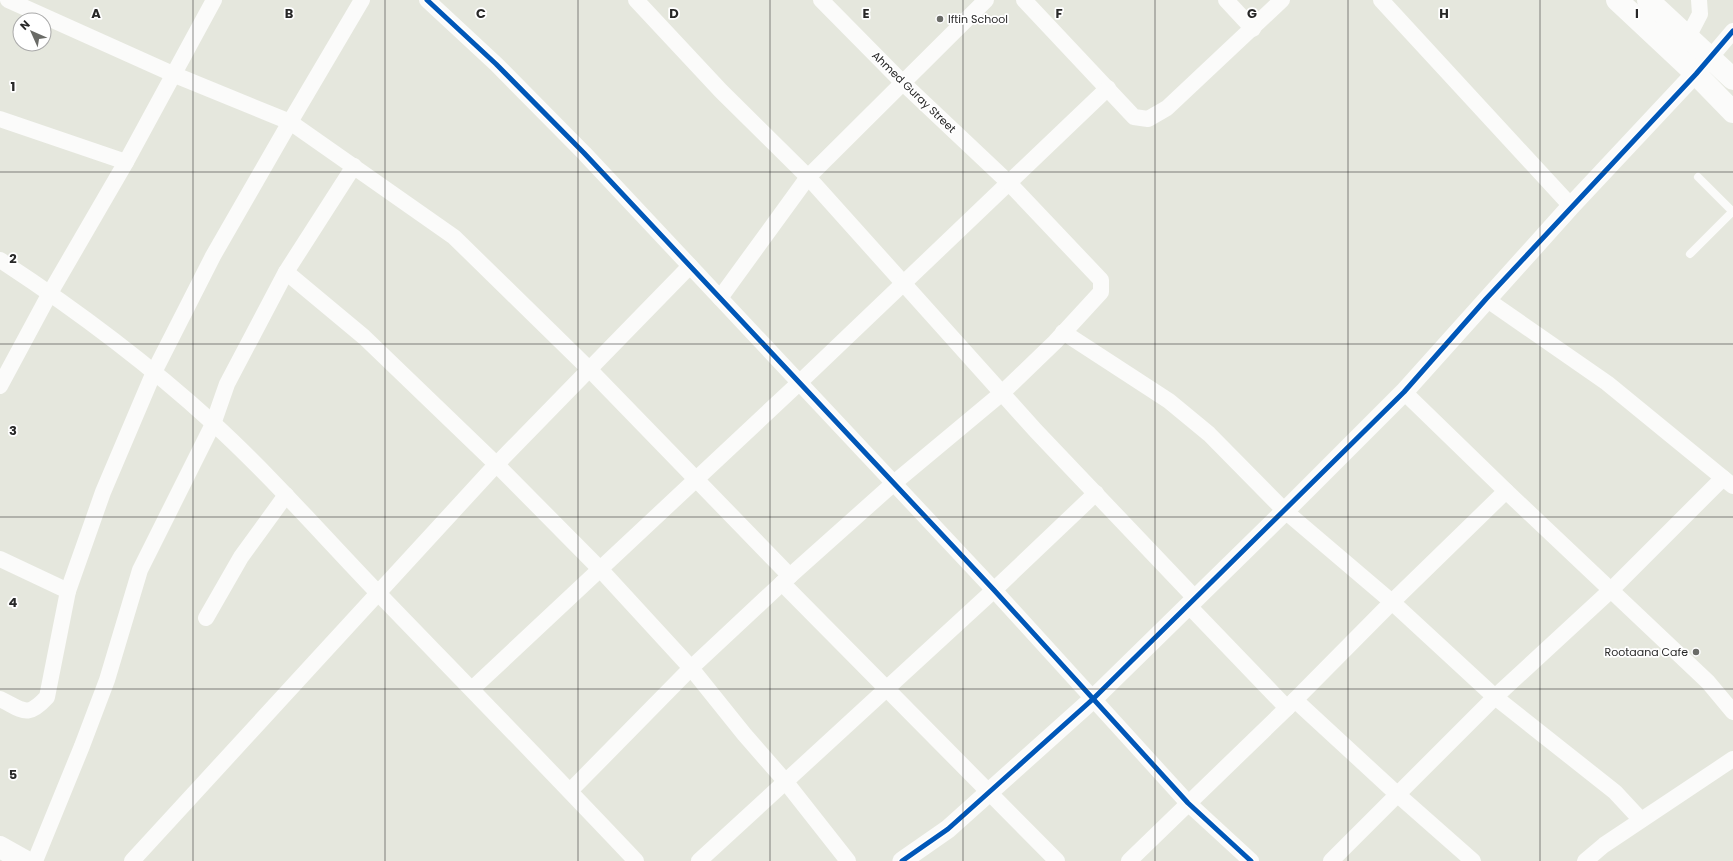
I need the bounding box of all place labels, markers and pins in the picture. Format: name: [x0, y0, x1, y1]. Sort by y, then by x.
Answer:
place label: Iftin School: [948, 11, 1008, 27]
marker: Iftin School: [935, 14, 945, 24]
place label: Rootaana Cafe: [1605, 644, 1688, 660]
marker: Rootaana Cafe: [1691, 647, 1701, 657]

